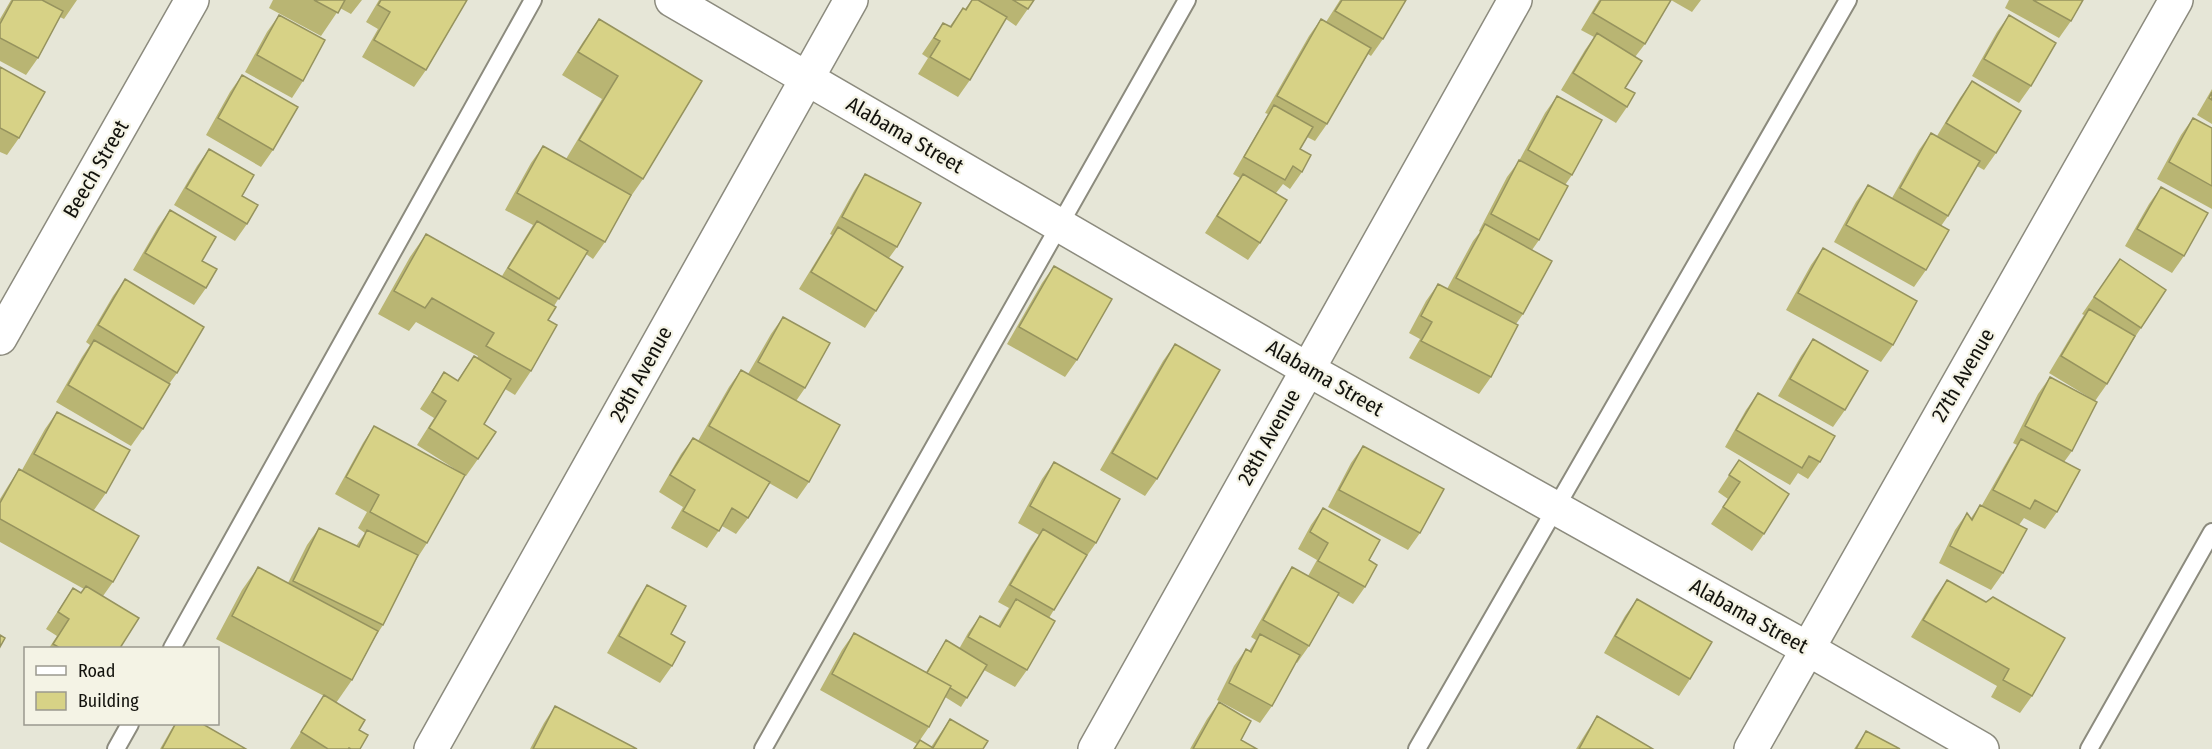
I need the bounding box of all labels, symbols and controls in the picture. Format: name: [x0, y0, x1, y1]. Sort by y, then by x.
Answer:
street label: Alabama Street: [842, 91, 968, 179]
street label: Beech Street: [58, 115, 135, 223]
street label: 29th Avenue: [604, 322, 678, 426]
street label: 27th Avenue: [1926, 324, 2000, 426]
street label: Alabama Street: [1262, 334, 1388, 422]
street label: 28th Avenue: [1232, 384, 1306, 490]
street label: Alabama Street: [1685, 573, 1813, 659]
legend: [24, 647, 219, 725]
text: Road: [78, 660, 115, 682]
text: Building: [78, 690, 139, 712]

